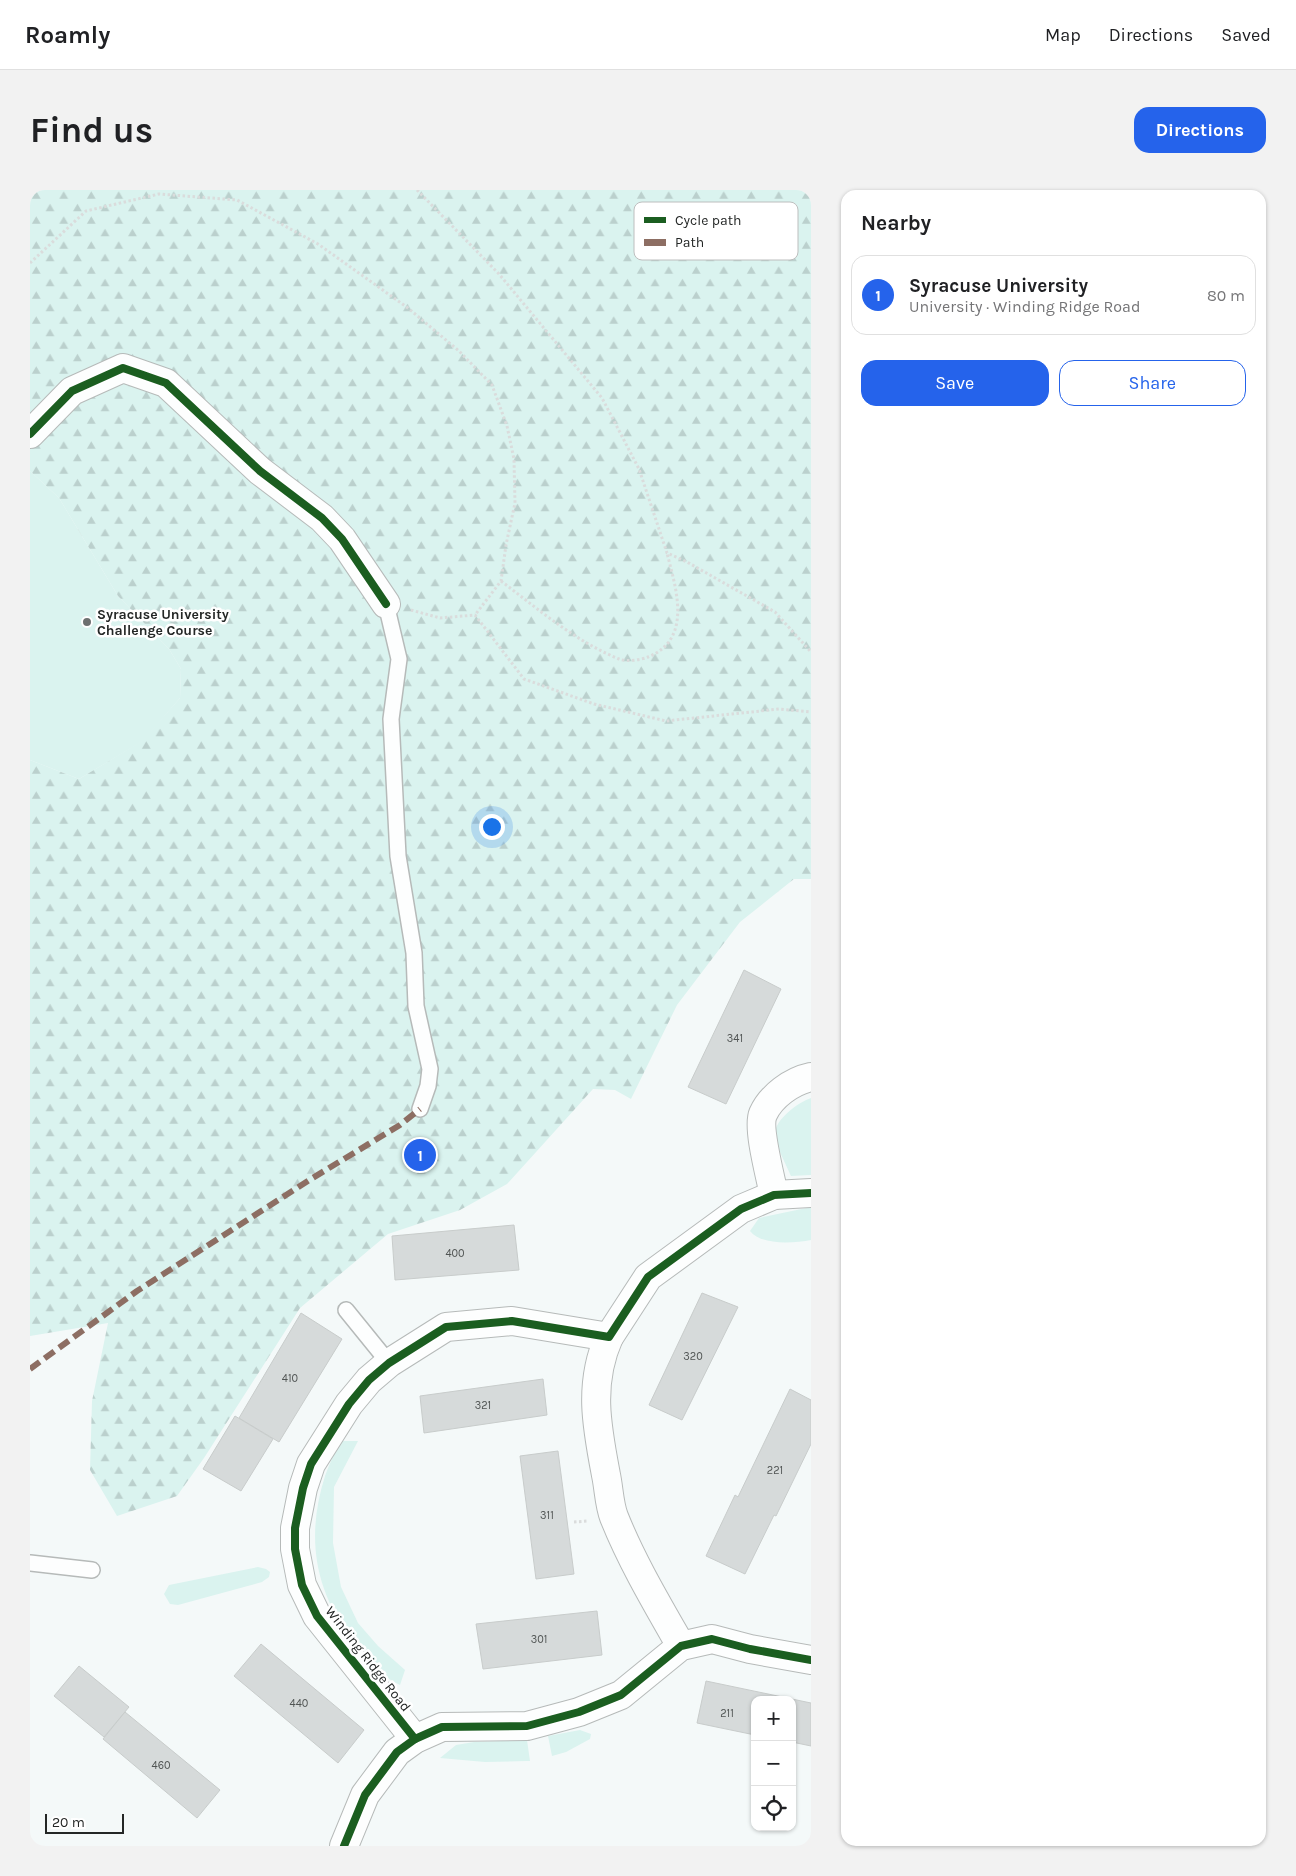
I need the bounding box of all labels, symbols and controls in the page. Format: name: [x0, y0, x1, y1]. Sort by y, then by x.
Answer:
text: Roamly: [25, 21, 110, 49]
text: Map: [1045, 24, 1081, 46]
text: Directions: [1109, 24, 1193, 46]
text: Saved: [1221, 24, 1271, 46]
button: Directions: [1134, 107, 1266, 153]
text: Find us: [30, 110, 153, 151]
legend: [634, 202, 798, 260]
text: Nearby: [861, 211, 931, 235]
text: Cycle path: [675, 212, 741, 229]
text: Path: [675, 234, 704, 251]
text: Syracuse University: [909, 275, 1088, 297]
text: 1: [875, 286, 881, 305]
text: 80 m: [1207, 286, 1245, 305]
text: University · Winding Ridge Road: [909, 297, 1140, 316]
button: Save: [861, 360, 1049, 406]
button: Share: [1059, 360, 1246, 406]
place label: Syracuse University Challenge Course: [97, 606, 229, 639]
marker: Syracuse University Challenge Course: [81, 616, 93, 628]
your location: [479, 814, 505, 840]
house number: 341: [727, 1032, 743, 1045]
pin: 1: [404, 1136, 436, 1174]
house number: 400: [445, 1247, 465, 1260]
house number: 320: [683, 1350, 703, 1363]
house number: 410: [282, 1372, 298, 1385]
house number: 321: [475, 1399, 491, 1412]
house number: 221: [767, 1464, 783, 1477]
house number: 311: [540, 1509, 554, 1522]
street label: Winding Ridge Road: [322, 1603, 414, 1715]
house number: 301: [531, 1633, 547, 1646]
map controls: [751, 1696, 796, 1831]
button: +: [751, 1696, 796, 1741]
house number: 440: [290, 1697, 308, 1710]
house number: 211: [720, 1707, 734, 1720]
button: −: [751, 1741, 796, 1786]
house number: 460: [152, 1759, 170, 1772]
button: locate: [751, 1786, 796, 1831]
scale bar: [45, 1811, 124, 1834]
text: 20 m: [52, 1814, 85, 1831]

